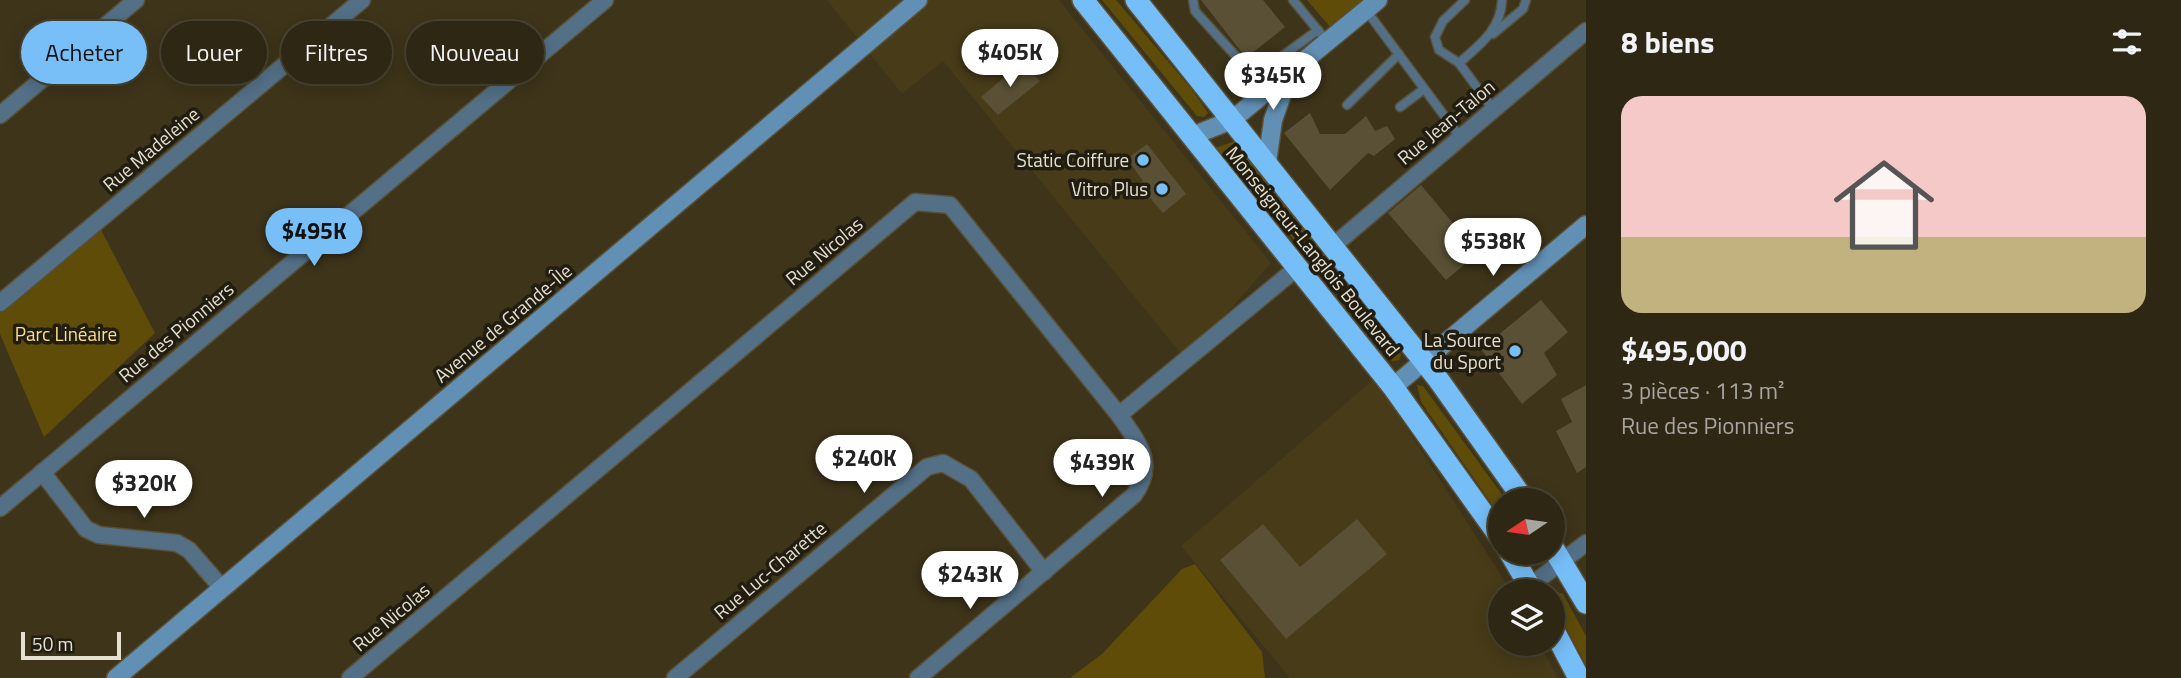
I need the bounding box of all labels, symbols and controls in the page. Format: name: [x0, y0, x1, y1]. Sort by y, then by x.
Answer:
text: 8 biens: [1621, 19, 1715, 65]
chip: Acheter: [21, 21, 147, 84]
chip: Louer: [161, 21, 267, 84]
chip: Filtres: [281, 21, 392, 84]
chip: Nouveau: [406, 21, 544, 84]
icon: filters: [2108, 23, 2146, 61]
pin: $405K: [961, 29, 1059, 89]
text: $405K: [977, 34, 1043, 69]
pin: $345K: [1224, 52, 1322, 112]
text: $345K: [1240, 57, 1306, 92]
street label: Rue Jean-Talon: [1390, 72, 1501, 171]
street label: Rue Madeleine: [96, 99, 205, 198]
street label: Monseigneur-Langlois Boulevard: [1219, 139, 1407, 362]
icon: home: [1821, 142, 1947, 268]
place label: Static Coiffure: [1016, 145, 1129, 174]
marker: Static Coiffure: [1135, 152, 1151, 168]
place label: Vitro Plus: [1071, 174, 1148, 203]
marker: Vitro Plus: [1154, 181, 1170, 197]
pin: $495K: [265, 208, 363, 268]
street label: Rue Nicolas: [779, 209, 869, 292]
text: $495K: [281, 213, 347, 248]
pin: $538K: [1444, 218, 1542, 278]
text: $538K: [1460, 223, 1526, 258]
street label: Avenue de Grande-Île: [427, 256, 578, 389]
street label: Rue des Pionniers: [112, 274, 240, 389]
park label: Parc Linéaire: [15, 319, 117, 348]
place label: La Source du Sport: [1424, 325, 1501, 376]
text: $495,000: [1621, 327, 1747, 373]
marker: La Source du Sport: [1507, 343, 1523, 359]
text: 3 pièces · 113 m²: [1621, 373, 1784, 408]
text: Rue des Pionniers: [1621, 408, 1794, 443]
pin: $240K: [815, 435, 913, 495]
text: $240K: [831, 440, 897, 475]
pin: $439K: [1053, 440, 1151, 499]
text: $439K: [1069, 444, 1135, 479]
pin: $320K: [95, 461, 193, 520]
text: $320K: [111, 465, 177, 500]
north arrow: [1488, 488, 1564, 565]
map controls: [1488, 488, 1565, 656]
street label: Rue Luc-Charette: [707, 514, 832, 626]
pin: $243K: [921, 552, 1019, 611]
text: $243K: [937, 556, 1003, 591]
street label: Rue Nicolas: [346, 575, 436, 658]
button: layers: [1488, 579, 1565, 656]
scale bar: [21, 629, 121, 661]
text: 50 m: [32, 629, 73, 658]

